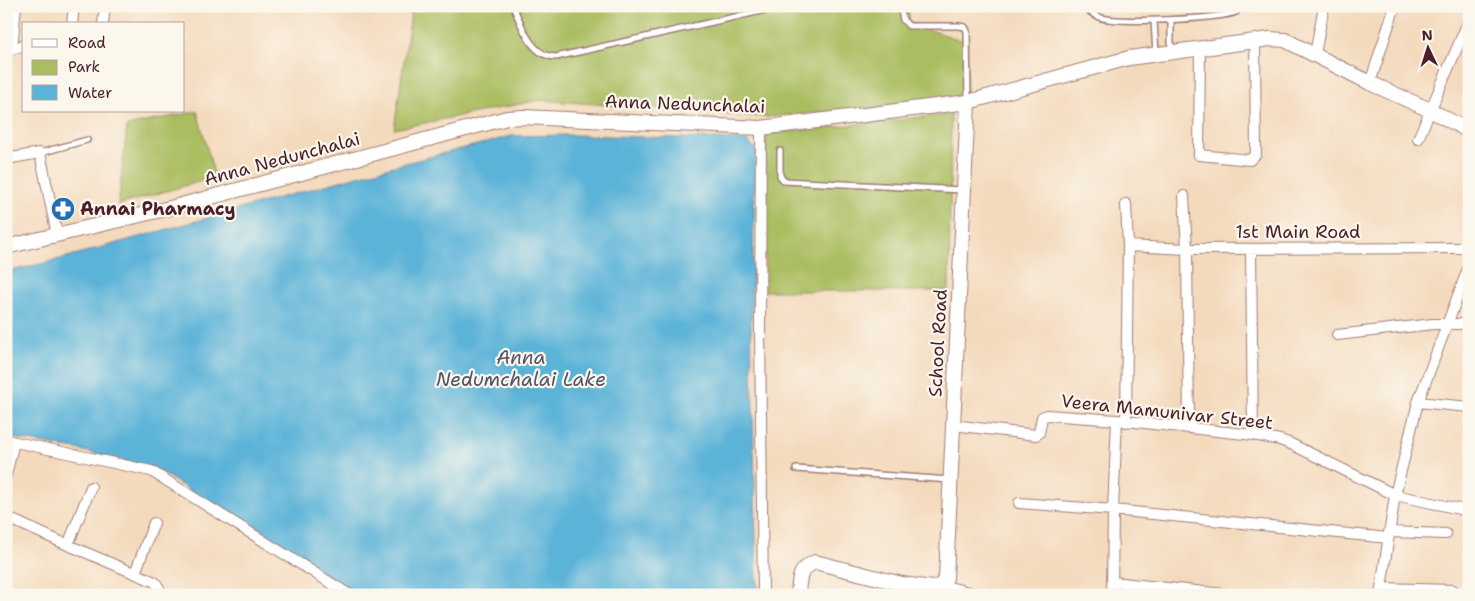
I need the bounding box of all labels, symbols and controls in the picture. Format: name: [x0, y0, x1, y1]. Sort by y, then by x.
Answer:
legend: [22, 22, 185, 112]
north arrow: [1402, 22, 1452, 72]
text: N: [1421, 26, 1433, 44]
text: Road: [68, 33, 106, 53]
text: Park: [68, 57, 100, 77]
text: Water: [68, 83, 112, 103]
street label: Anna Nedunchalai: [604, 89, 766, 119]
street label: Anna Nedunchalai: [201, 127, 363, 191]
pharmacy icon: Annai Pharmacy: [50, 196, 76, 222]
place label: Annai Pharmacy: [80, 197, 235, 221]
street label: 1st Main Road: [1236, 220, 1360, 244]
street label: School Road: [923, 288, 953, 398]
water label: Anna Nedumchalai Lake: [436, 345, 606, 392]
street label: Veera Mamunivar Street: [1060, 389, 1274, 435]

